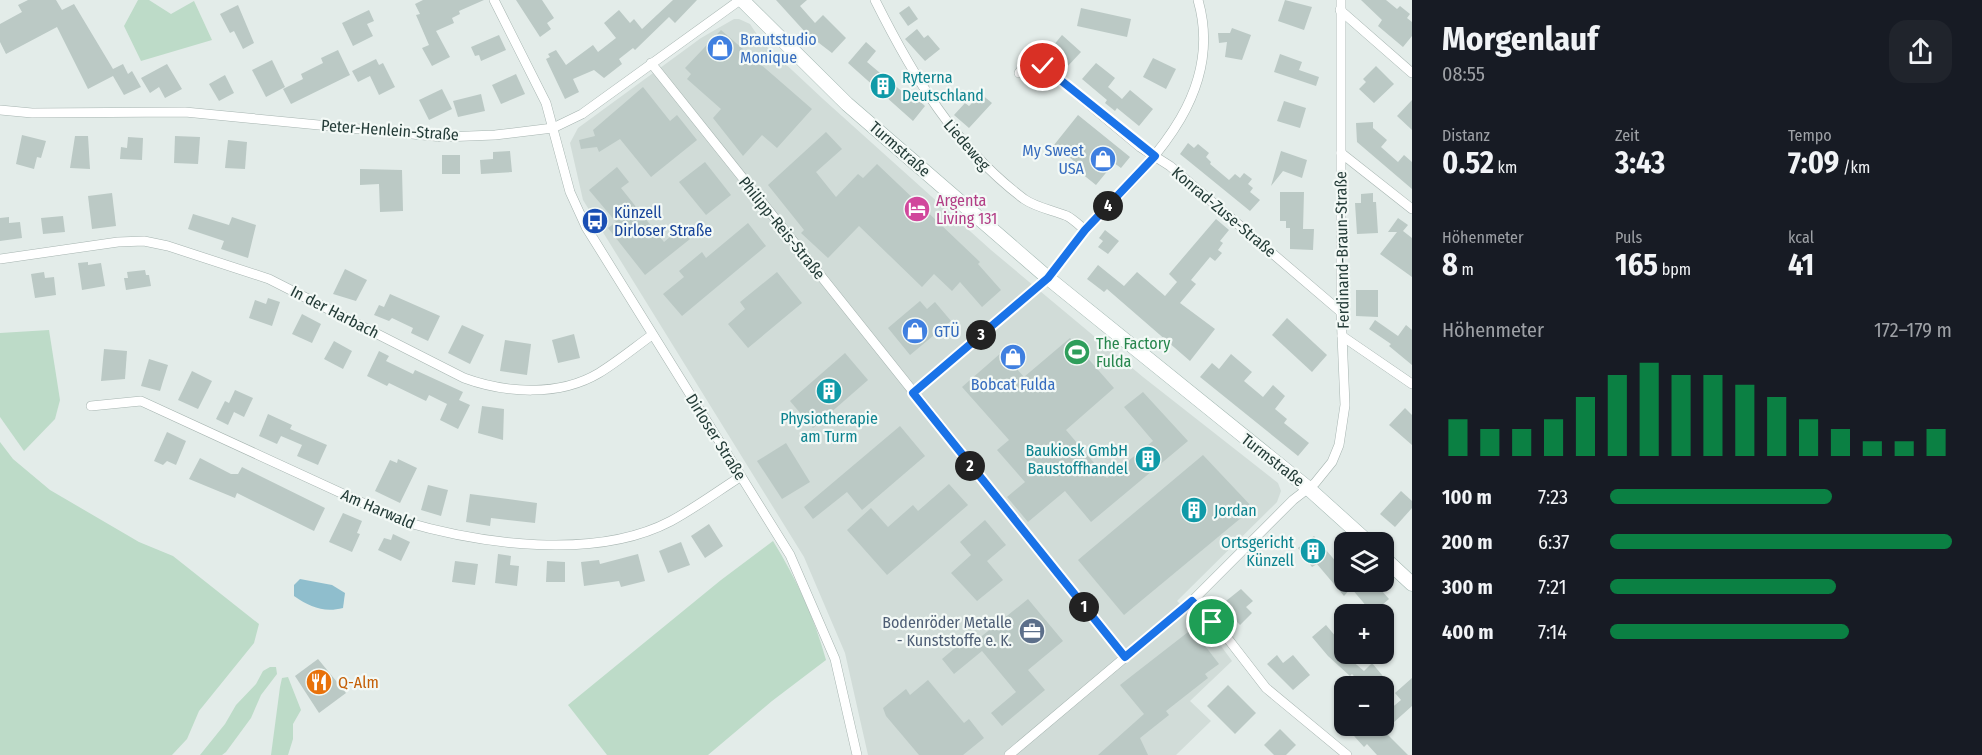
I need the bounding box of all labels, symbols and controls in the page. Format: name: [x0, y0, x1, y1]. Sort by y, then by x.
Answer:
text: Morgenlauf: [1442, 19, 1598, 59]
button: share: [1889, 20, 1952, 83]
place label: Brautstudio Monique: [740, 30, 817, 67]
shop icon: Brautstudio Monique: [705, 33, 735, 63]
pin: [1017, 40, 1068, 91]
icon: check: [1026, 49, 1059, 82]
text: 08:55: [1442, 62, 1485, 86]
place label: Ryterna Deutschland: [902, 68, 984, 105]
building icon: Ryterna Deutschland: [868, 71, 898, 101]
street label: Peter-Henlein-Straße: [320, 116, 460, 144]
street label: Liedeweg: [940, 116, 995, 175]
street label: Turmstraße: [866, 117, 934, 181]
text: Distanz: [1442, 126, 1490, 145]
text: Zeit: [1615, 126, 1639, 145]
text: Tempo: [1788, 126, 1832, 145]
place label: My Sweet USA: [1022, 141, 1085, 178]
shop icon: My Sweet USA: [1088, 144, 1118, 174]
text: 0.52: [1442, 145, 1494, 181]
text: 3:43: [1615, 145, 1665, 181]
text: 7:09: [1788, 145, 1839, 181]
text: km: [1494, 158, 1517, 177]
text: /km: [1839, 158, 1870, 177]
street label: Konrad-Zuse-Straße: [1168, 163, 1280, 261]
street label: Ferdinand-Braun-Straße: [1331, 171, 1353, 329]
street label: Philipp-Reis-Straße: [735, 173, 829, 283]
place label: Argenta Living 131: [936, 191, 997, 228]
pin: 4: [1093, 191, 1123, 221]
hotel icon: Argenta Living 131: [902, 194, 932, 224]
text: 4: [1104, 196, 1112, 215]
place label: Künzell Dirloser Straße: [614, 203, 712, 240]
bus stop icon: Künzell Dirloser Straße: [580, 206, 610, 236]
text: Höhenmeter: [1442, 228, 1524, 247]
text: Puls: [1615, 228, 1642, 247]
text: kcal: [1788, 228, 1814, 247]
text: 8: [1442, 247, 1458, 283]
text: 165: [1615, 247, 1658, 283]
text: 41: [1788, 247, 1814, 283]
text: m: [1458, 260, 1474, 279]
text: bpm: [1658, 260, 1691, 279]
street label: In der Harbach: [288, 282, 382, 342]
shop icon: GTÜ: [900, 316, 930, 346]
text: Höhenmeter: [1442, 318, 1544, 342]
text: 172–179 m: [1874, 318, 1952, 342]
pin: 3: [966, 320, 996, 350]
place label: GTÜ: [934, 322, 960, 341]
text: 3: [977, 325, 985, 344]
place label: The Factory Fulda: [1096, 334, 1171, 371]
sports icon: The Factory Fulda: [1062, 337, 1092, 367]
shop icon: Bobcat Fulda: [998, 342, 1028, 372]
place label: Bobcat Fulda: [971, 375, 1055, 394]
building icon: Physiotherapie am Turm: [814, 376, 844, 406]
street label: Dirloser Straße: [682, 390, 750, 484]
place label: Physiotherapie am Turm: [780, 409, 878, 446]
street label: Turmstraße: [1238, 430, 1308, 490]
place label: Baukiosk GmbH Baustoffhandel: [1025, 441, 1128, 478]
building icon: Baukiosk GmbH Baustoffhandel: [1133, 444, 1163, 474]
pin: 2: [955, 451, 985, 481]
text: 2: [966, 456, 974, 475]
street label: Am Harwald: [338, 485, 418, 533]
text: 100 m: [1442, 485, 1492, 509]
text: 7:23: [1538, 485, 1568, 509]
building icon: Jordan: [1179, 495, 1209, 525]
place label: Jordan: [1214, 501, 1257, 520]
text: 200 m: [1442, 530, 1493, 554]
text: 6:37: [1538, 530, 1569, 554]
map controls: [1334, 532, 1394, 736]
button: layers: [1334, 532, 1394, 592]
place label: Ortsgericht Künzell: [1221, 533, 1295, 570]
building icon: Ortsgericht Künzell: [1298, 536, 1328, 566]
text: 300 m: [1442, 575, 1493, 599]
text: 7:21: [1538, 575, 1567, 599]
pin: 1: [1069, 592, 1099, 622]
pin: [1186, 596, 1237, 647]
text: 1: [1081, 597, 1087, 616]
button: +: [1334, 604, 1394, 664]
icon: arrive: [1195, 605, 1228, 638]
place label: Bodenröder Metalle - Kunststoffe e. K.: [882, 613, 1012, 650]
office icon: Bodenröder Metalle - Kunststoffe e. K.: [1017, 616, 1047, 646]
text: 400 m: [1442, 620, 1494, 644]
text: 7:14: [1538, 620, 1567, 644]
restaurant icon: Q-Alm: [304, 667, 334, 697]
place label: Q-Alm: [338, 673, 379, 692]
button: −: [1334, 676, 1394, 736]

